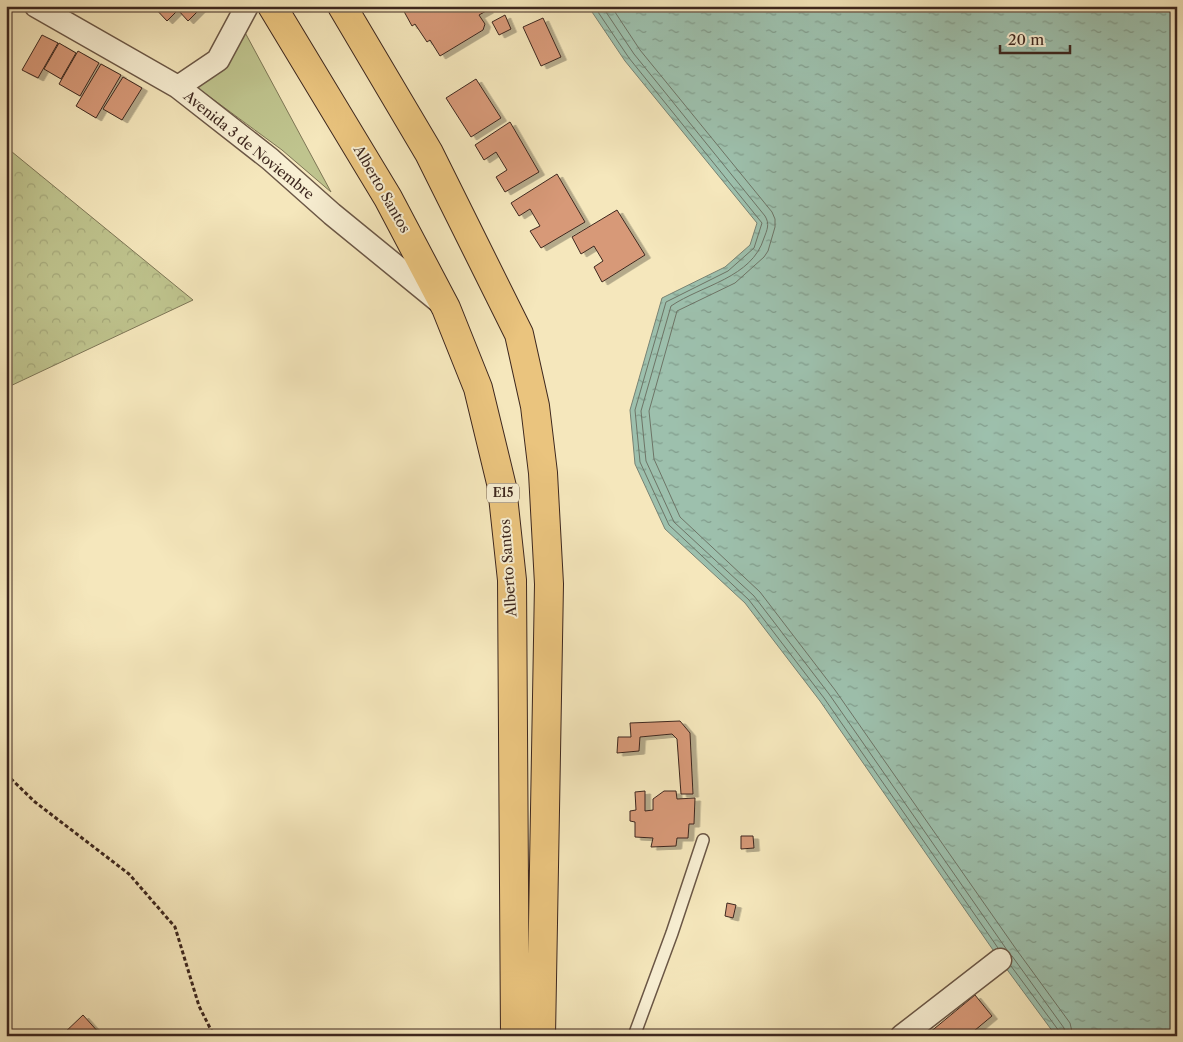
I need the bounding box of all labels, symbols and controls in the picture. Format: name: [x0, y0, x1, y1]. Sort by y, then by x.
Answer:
scale bar: [1000, 22, 1070, 54]
text: 20 m: [1008, 30, 1044, 49]
street label: Avenida 3 de Noviembre: [179, 86, 318, 203]
street label: Alberto Santos: [349, 141, 414, 236]
road number: E15: [487, 483, 519, 502]
street label: Alberto Santos: [496, 518, 520, 619]

